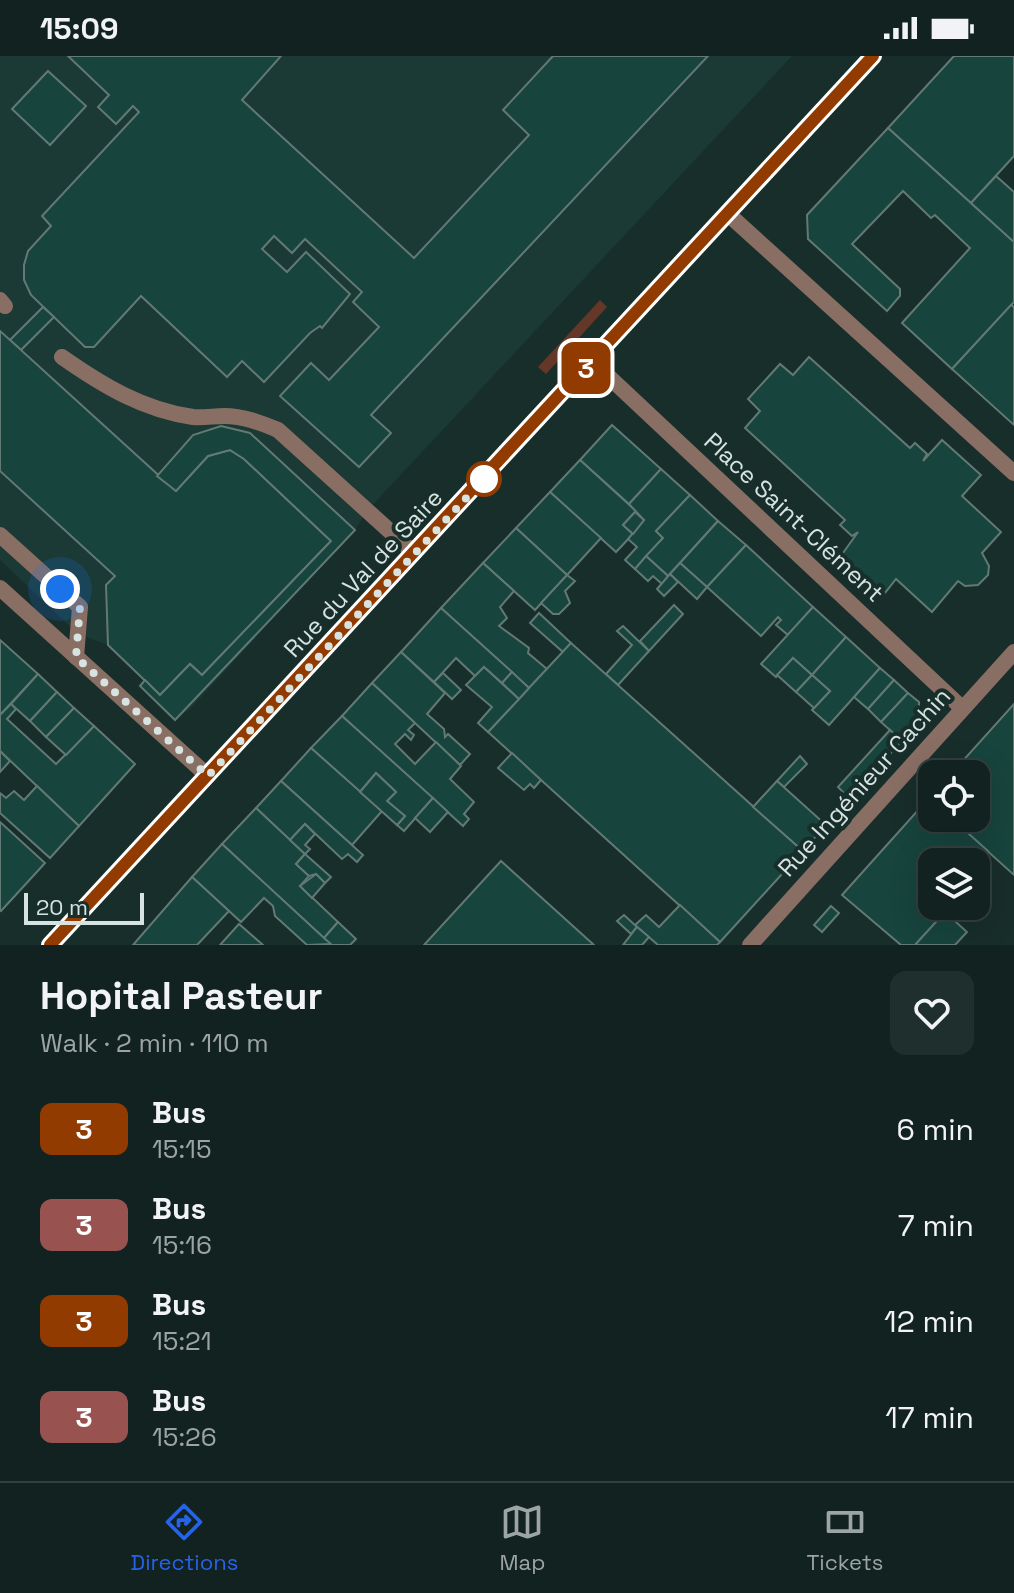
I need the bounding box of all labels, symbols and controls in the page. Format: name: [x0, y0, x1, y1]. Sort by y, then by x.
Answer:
text: 15:09: [40, 9, 118, 48]
line badge: 3: [560, 342, 612, 394]
text: 3: [577, 350, 595, 386]
street label: Place Saint-Clément: [698, 426, 890, 608]
unlabelled marker: [467, 462, 501, 496]
street label: Rue du Val de Saire: [277, 482, 449, 664]
your location: [40, 569, 80, 609]
street label: Rue Ingénieur Cachin: [771, 681, 957, 883]
map controls: [918, 760, 990, 920]
button: locate: [918, 760, 990, 832]
button: layers: [918, 848, 990, 920]
scale bar: [24, 889, 144, 925]
text: 20 m: [36, 893, 88, 921]
button: heart: [890, 971, 974, 1055]
text: Hopital Pasteur: [40, 972, 323, 1020]
text: Walk · 2 min · 110 m: [40, 1026, 269, 1060]
text: Bus: [152, 1093, 206, 1132]
text: 6 min: [896, 1110, 974, 1149]
text: 3: [75, 1111, 93, 1147]
text: 15:15: [152, 1132, 211, 1166]
text: Bus: [152, 1189, 206, 1228]
text: 7 min: [898, 1206, 974, 1245]
text: 3: [75, 1207, 93, 1243]
text: 15:16: [152, 1228, 212, 1262]
text: Bus: [152, 1285, 206, 1324]
text: 12 min: [884, 1302, 974, 1341]
text: 3: [75, 1303, 93, 1339]
text: 15:21: [152, 1324, 212, 1358]
text: Bus: [152, 1381, 206, 1420]
text: 17 min: [885, 1398, 974, 1437]
text: 3: [75, 1399, 93, 1435]
text: 15:26: [152, 1420, 217, 1454]
tab: Directions: [131, 1500, 238, 1576]
tab: Map: [500, 1500, 545, 1576]
tab: Tickets: [807, 1500, 883, 1576]

